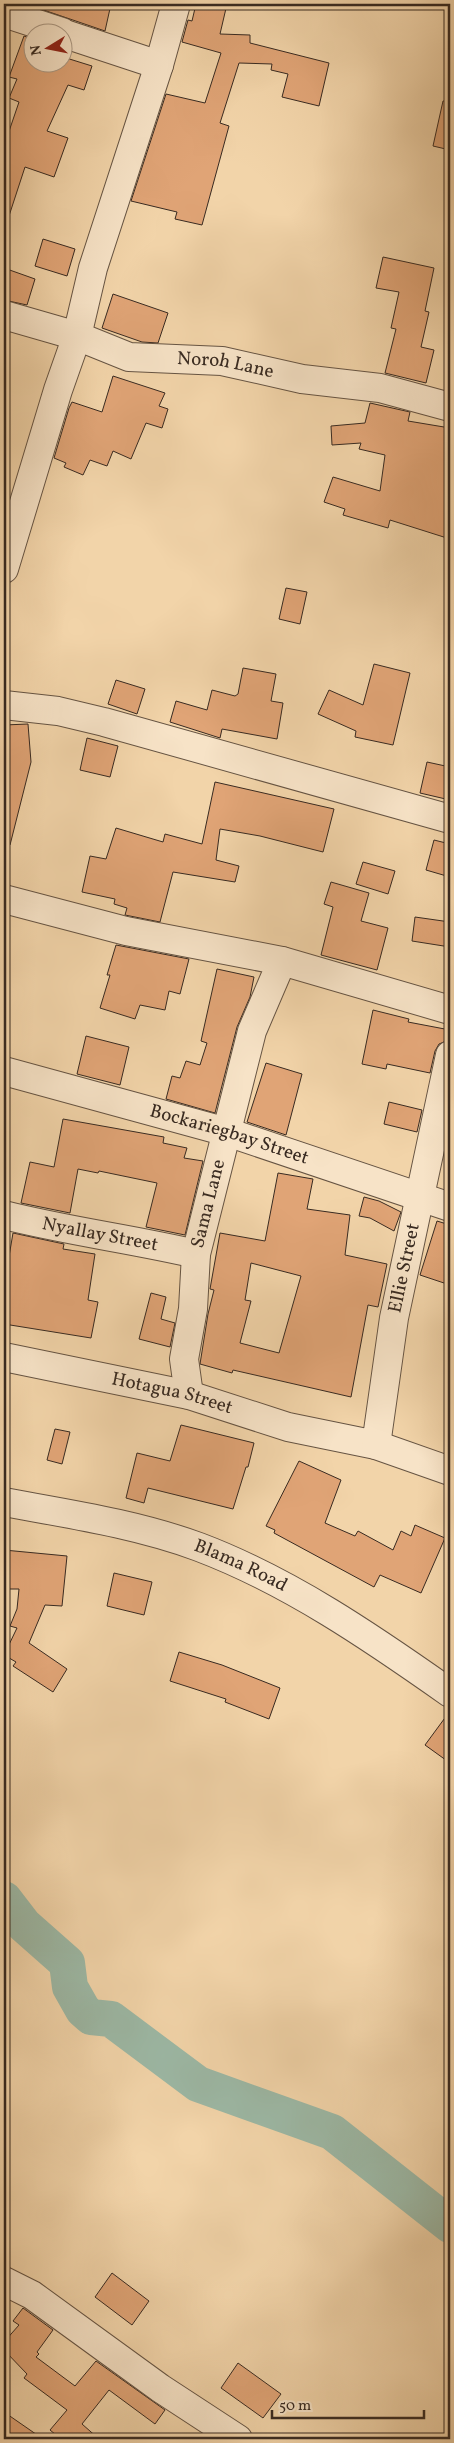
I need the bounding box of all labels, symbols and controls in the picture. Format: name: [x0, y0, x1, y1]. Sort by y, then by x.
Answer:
north arrow: [22, 22, 72, 72]
text: N: [26, 43, 47, 57]
street label: Noroh Lane: [176, 346, 276, 385]
street label: Bockariegbay Street: [147, 1098, 312, 1172]
street label: Sama Lane: [185, 1157, 232, 1251]
street label: Nyallay Street: [40, 1211, 161, 1259]
street label: Ellie Street: [382, 1220, 427, 1315]
street label: Hotagua Street: [109, 1366, 236, 1421]
street label: Blama Road: [190, 1533, 292, 1599]
scale bar: [272, 2388, 424, 2420]
text: 50 m: [279, 2396, 311, 2417]

